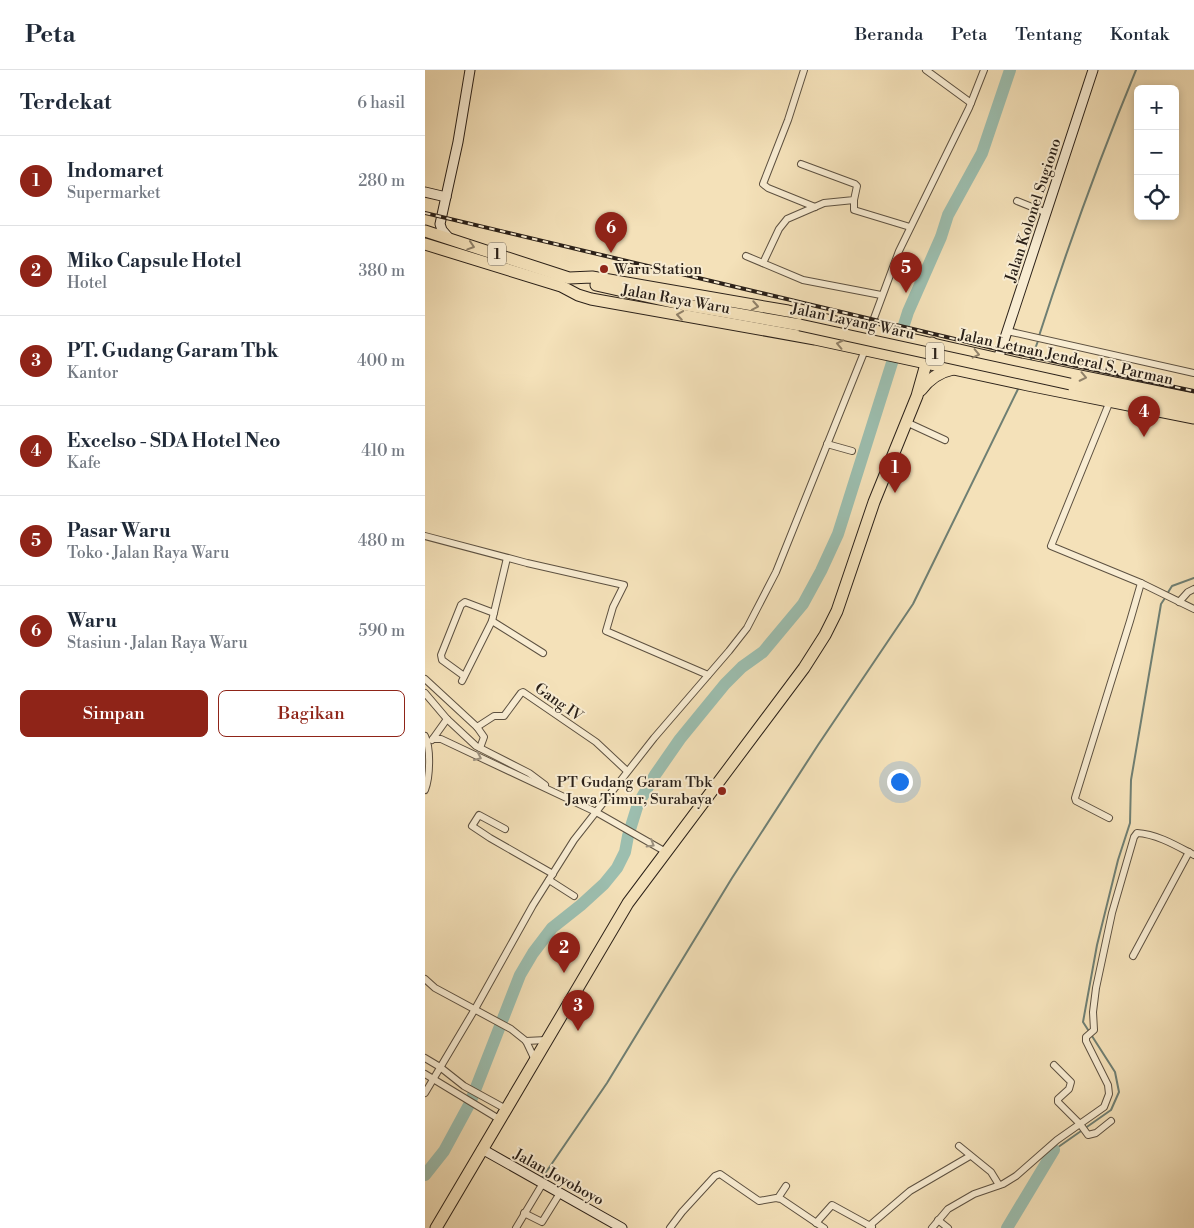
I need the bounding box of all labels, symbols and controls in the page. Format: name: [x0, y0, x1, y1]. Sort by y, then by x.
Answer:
text: Peta: [25, 20, 75, 50]
text: Beranda: [855, 23, 923, 46]
text: Peta: [951, 23, 987, 46]
text: Tentang: [1015, 23, 1082, 46]
text: Kontak: [1110, 23, 1169, 46]
map controls: [1134, 85, 1179, 220]
button: +: [1134, 85, 1179, 130]
text: Terdekat: [20, 90, 111, 116]
text: 6 hasil: [357, 93, 405, 113]
button: −: [1134, 130, 1179, 175]
street label: Jalan Kolonel Sugiono: [1001, 136, 1066, 285]
text: Indomaret: [67, 159, 163, 183]
text: 1: [32, 171, 40, 191]
text: 280 m: [358, 171, 405, 191]
button: locate: [1134, 175, 1179, 220]
text: Supermarket: [67, 183, 161, 203]
pin: 6: [595, 212, 627, 253]
one-way arrow: [467, 240, 475, 250]
road number: 1: [488, 242, 506, 265]
text: Miko Capsule Hotel: [67, 249, 241, 273]
pin: 5: [890, 252, 922, 293]
place label: Waru Station: [613, 260, 702, 279]
text: 2: [31, 261, 41, 281]
text: 380 m: [358, 261, 405, 281]
marker: Waru Station: [598, 263, 610, 275]
text: Hotel: [67, 273, 107, 293]
street label: Jalan Raya Waru: [619, 280, 732, 318]
street label: Jalan Layang Waru: [788, 299, 917, 344]
one-way arrow: [751, 300, 760, 310]
one-way arrow: [675, 310, 684, 320]
street label: Jalan Letnan Jenderal S. Parman: [956, 325, 1175, 390]
text: PT. Gudang Garam Tbk: [67, 339, 279, 363]
one-way arrow: [835, 339, 844, 350]
road number: 1: [926, 342, 944, 366]
one-way arrow: [972, 348, 981, 359]
text: 3: [31, 351, 41, 371]
text: 400 m: [357, 351, 405, 371]
text: Kantor: [67, 363, 118, 383]
one-way arrow: [1078, 371, 1087, 381]
pin: 4: [1128, 396, 1160, 437]
text: Excelso - SDA Hotel Neo: [67, 429, 281, 453]
text: 4: [31, 441, 41, 461]
text: 410 m: [361, 441, 405, 461]
pin: 1: [879, 452, 911, 493]
text: Kafe: [67, 453, 101, 473]
text: Pasar Waru: [67, 519, 171, 543]
text: 5: [31, 531, 41, 551]
text: 480 m: [358, 531, 405, 551]
text: Toko · Jalan Raya Waru: [67, 543, 229, 563]
text: Waru: [67, 609, 117, 633]
text: 6: [31, 621, 41, 641]
text: 590 m: [359, 621, 405, 641]
text: Stasiun · Jalan Raya Waru: [67, 633, 248, 653]
street label: Gang IV: [531, 679, 587, 726]
button: Simpan: [20, 690, 208, 737]
button: Bagikan: [218, 690, 405, 737]
one-way arrow: [473, 751, 482, 761]
your location: [887, 769, 913, 795]
place label: PT Gudang Garam Tbk Jawa Timur, Surabaya: [557, 773, 713, 809]
marker: PT Gudang Garam Tbk Jawa Timur, Surabaya: [716, 785, 728, 797]
one-way arrow: [646, 837, 655, 847]
pin: 2: [548, 932, 580, 973]
pin: 3: [562, 990, 594, 1031]
street label: Jalan Joyoboyo: [510, 1144, 607, 1210]

